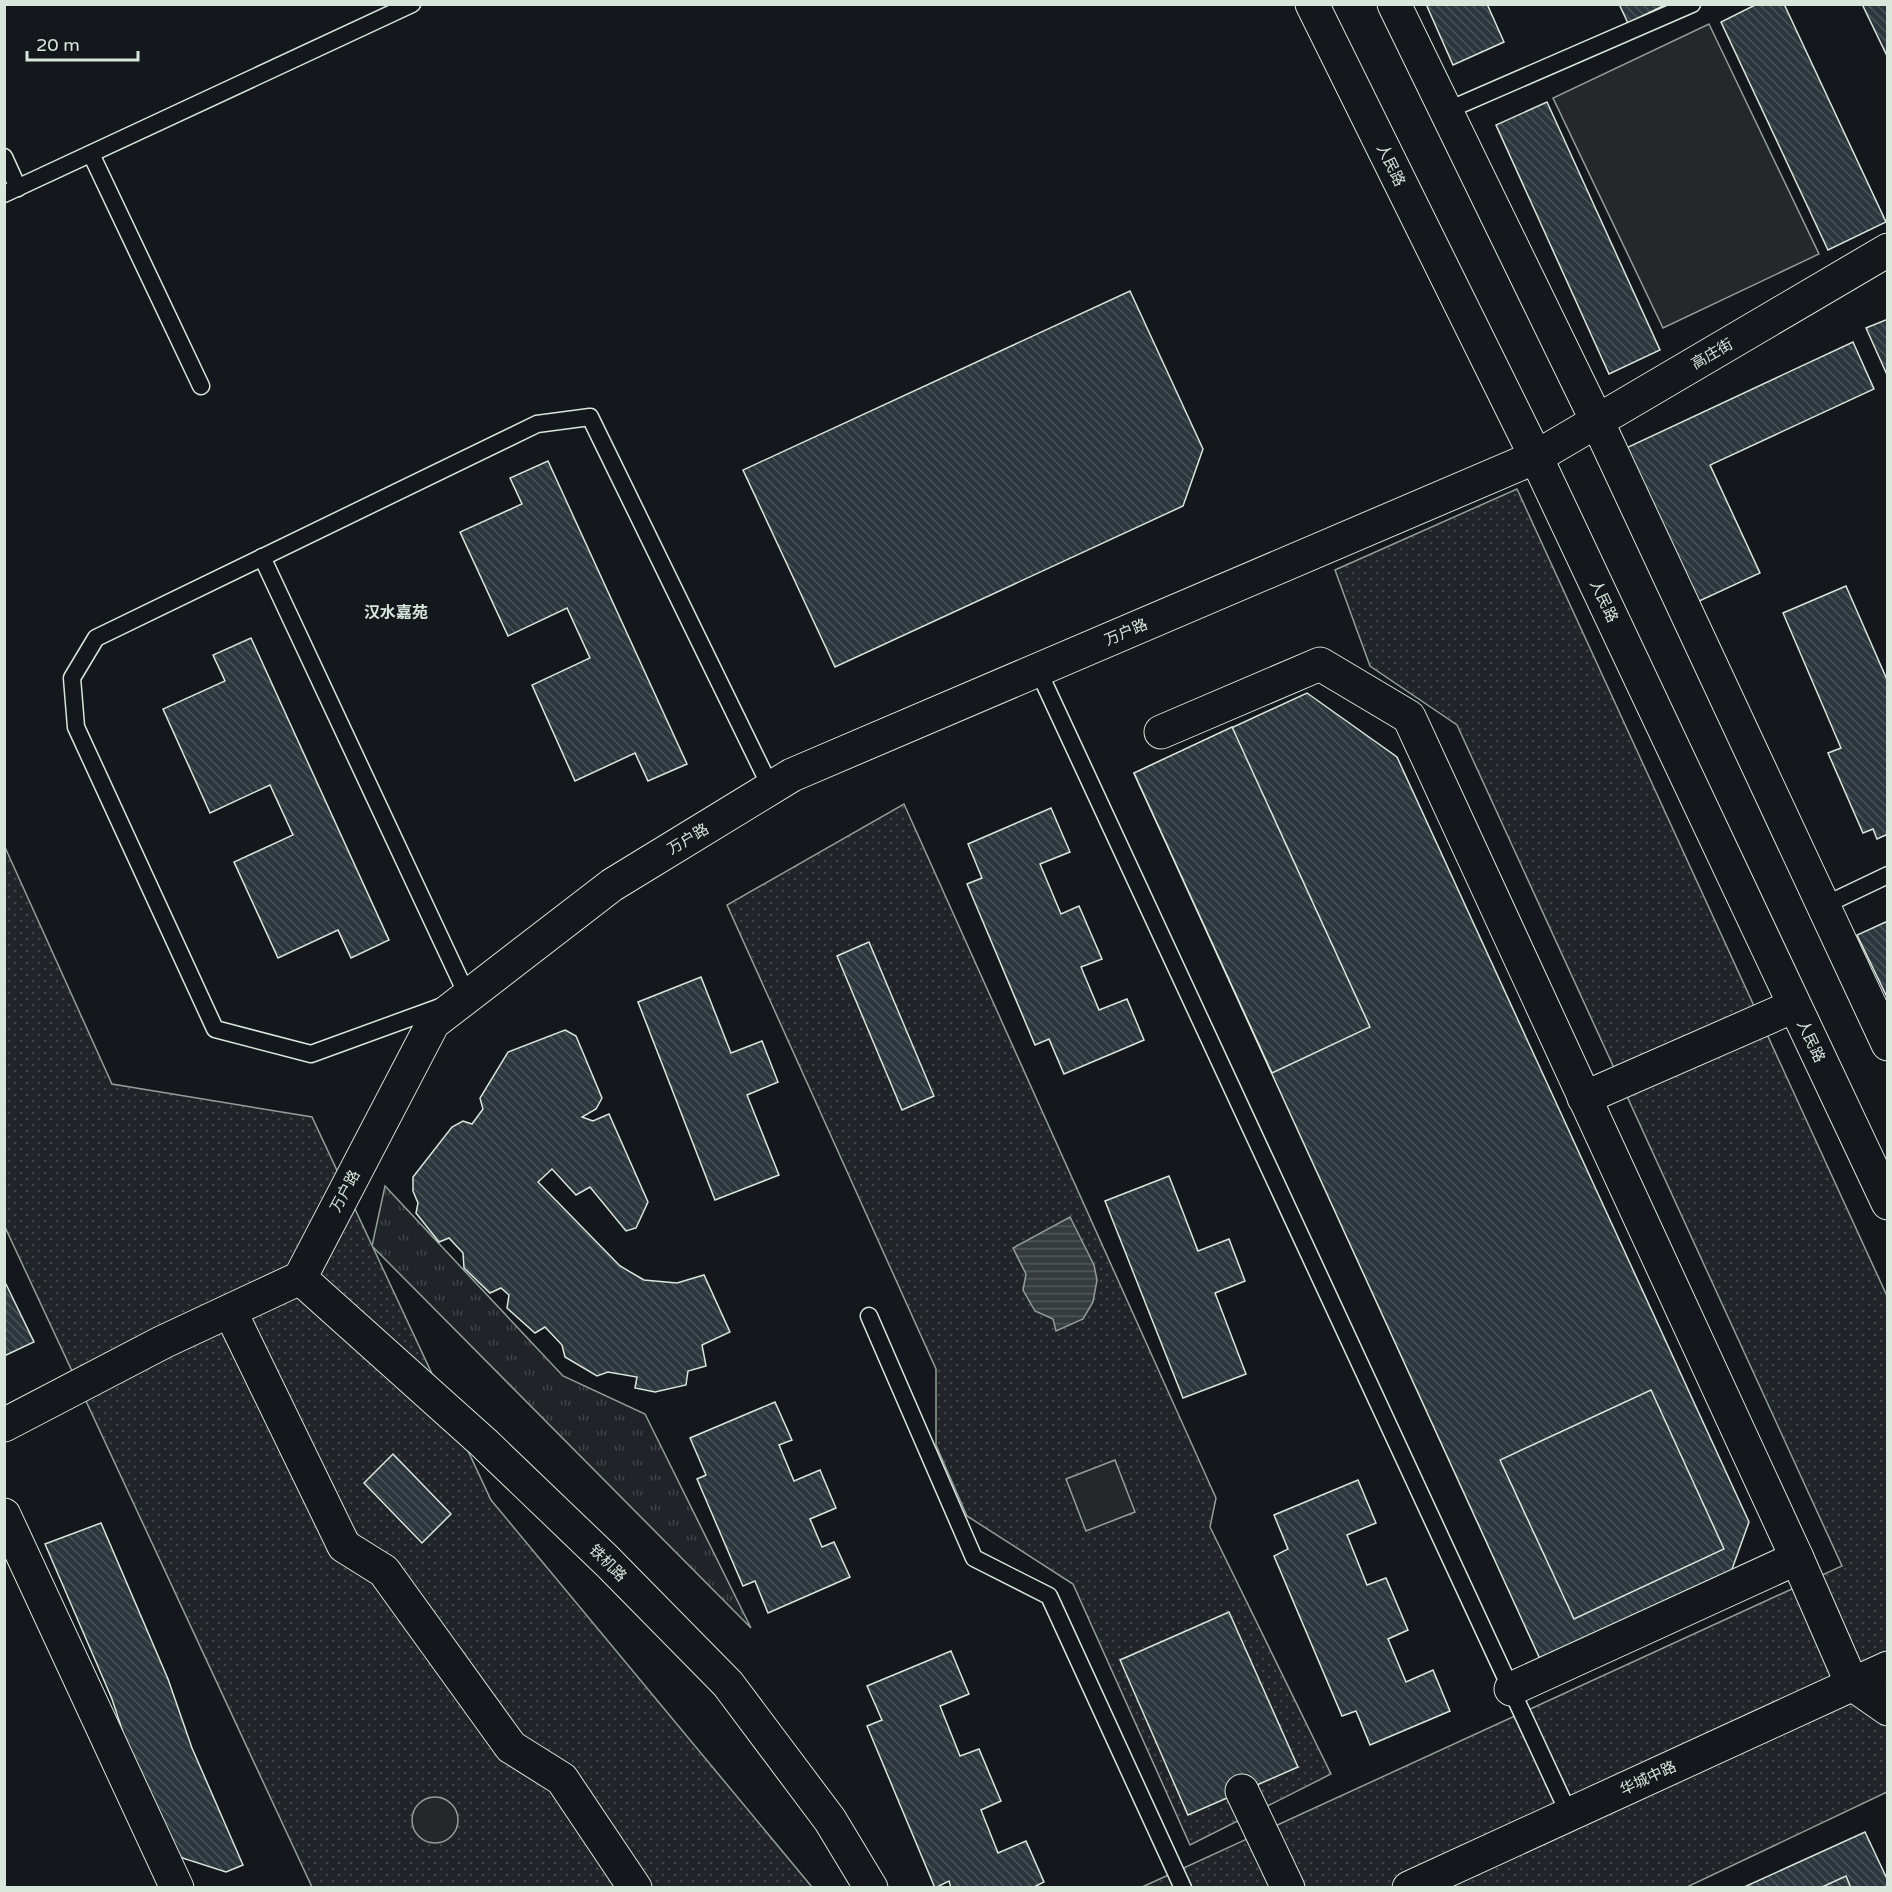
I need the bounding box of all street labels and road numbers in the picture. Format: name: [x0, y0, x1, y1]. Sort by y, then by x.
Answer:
street label: 人民路: [1373, 141, 1409, 189]
street label: 高庄街: [1688, 335, 1736, 373]
street label: 人民路: [1586, 577, 1622, 625]
street label: 万户路: [1102, 615, 1150, 649]
street label: 万户路: [664, 820, 712, 858]
street label: 人民路: [1793, 1017, 1829, 1065]
street label: 万户路: [326, 1167, 364, 1215]
street label: 铁机路: [586, 1541, 630, 1585]
street label: 华城中路: [1617, 1757, 1679, 1799]

